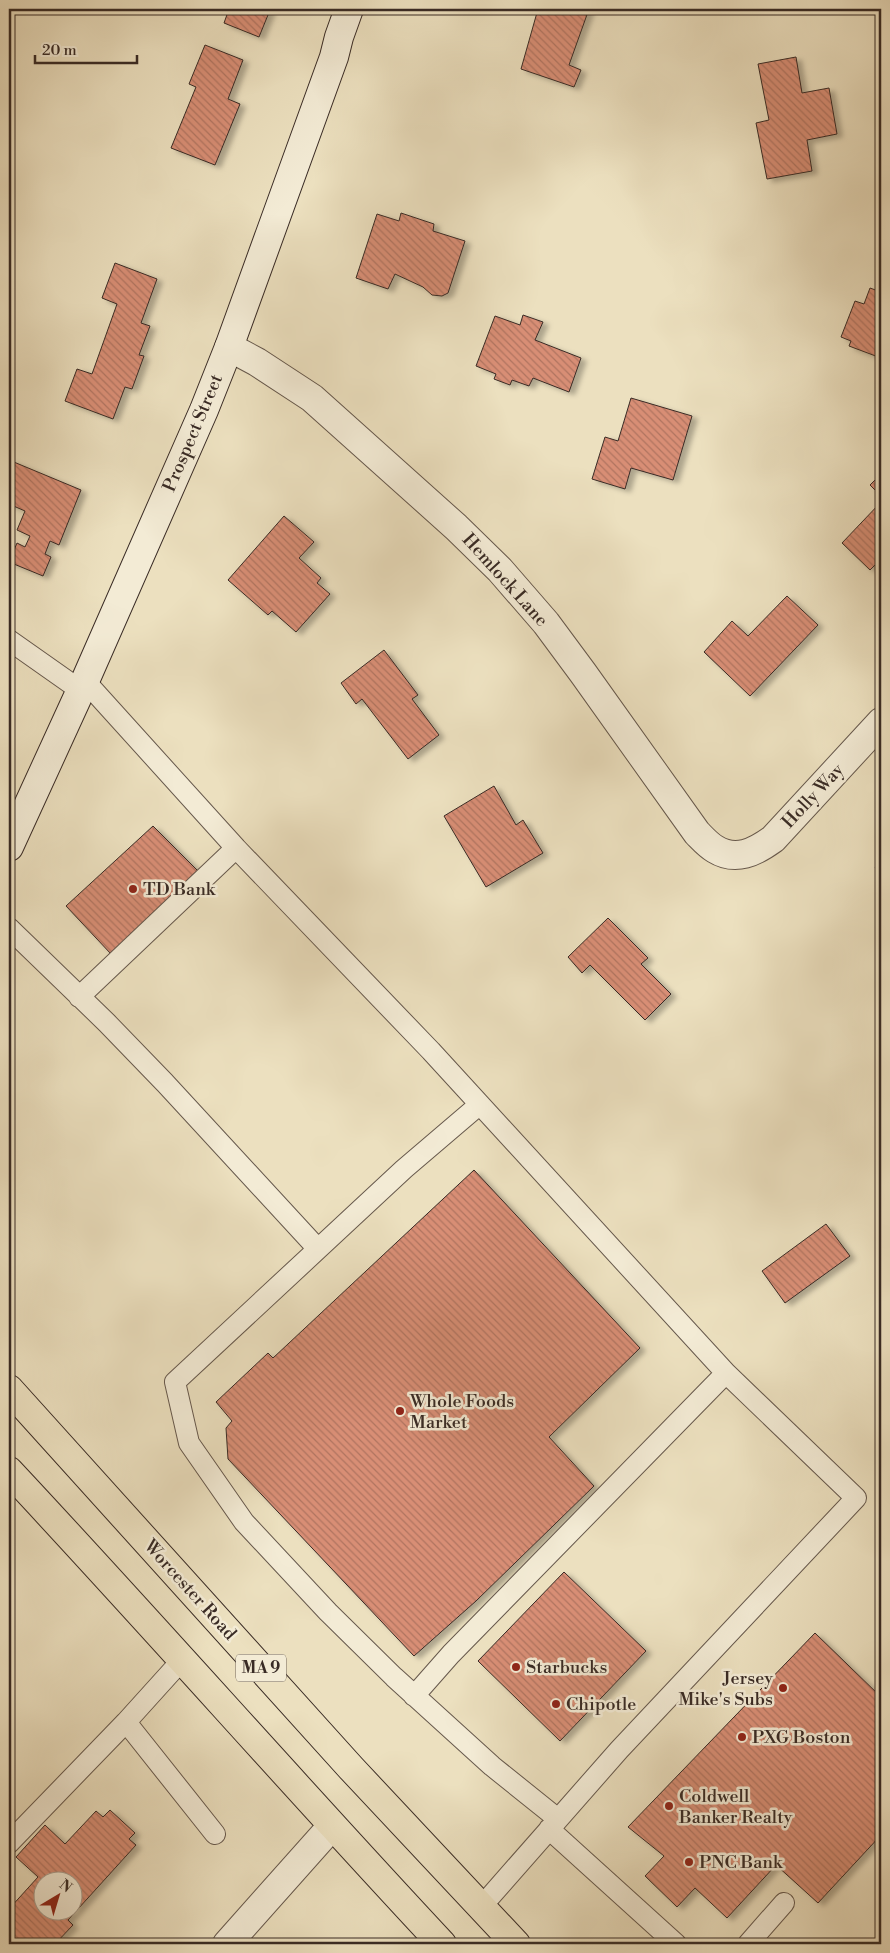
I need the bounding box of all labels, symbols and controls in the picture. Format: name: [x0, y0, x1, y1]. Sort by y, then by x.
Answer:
scale bar: [35, 32, 138, 64]
text: 20 m: [42, 41, 77, 60]
street label: Prospect Street: [158, 370, 228, 495]
street label: Hemlock Lane: [457, 529, 553, 631]
street label: Holly Way: [777, 758, 849, 833]
place label: TD Bank: [143, 878, 217, 901]
marker: TD Bank: [127, 883, 139, 895]
place label: Whole Foods Market: [409, 1390, 514, 1434]
marker: Whole Foods Market: [394, 1405, 406, 1417]
street label: Worcester Road: [138, 1534, 242, 1646]
road number: MA 9: [236, 1655, 286, 1682]
place label: Starbucks: [526, 1656, 607, 1679]
marker: Starbucks: [510, 1661, 522, 1673]
place label: Jersey Mike's Subs: [678, 1667, 773, 1711]
marker: Jersey Mike's Subs: [777, 1682, 789, 1694]
place label: Chipotle: [566, 1693, 636, 1716]
marker: Chipotle: [550, 1698, 562, 1710]
place label: PXG Boston: [752, 1726, 851, 1749]
marker: PXG Boston: [736, 1731, 748, 1743]
place label: Coldwell Banker Realty: [678, 1785, 793, 1829]
marker: Coldwell Banker Realty: [663, 1800, 675, 1812]
place label: PNC Bank: [699, 1851, 784, 1874]
marker: PNC Bank: [683, 1856, 695, 1868]
north arrow: [32, 1870, 82, 1920]
text: N: [55, 1876, 75, 1897]

